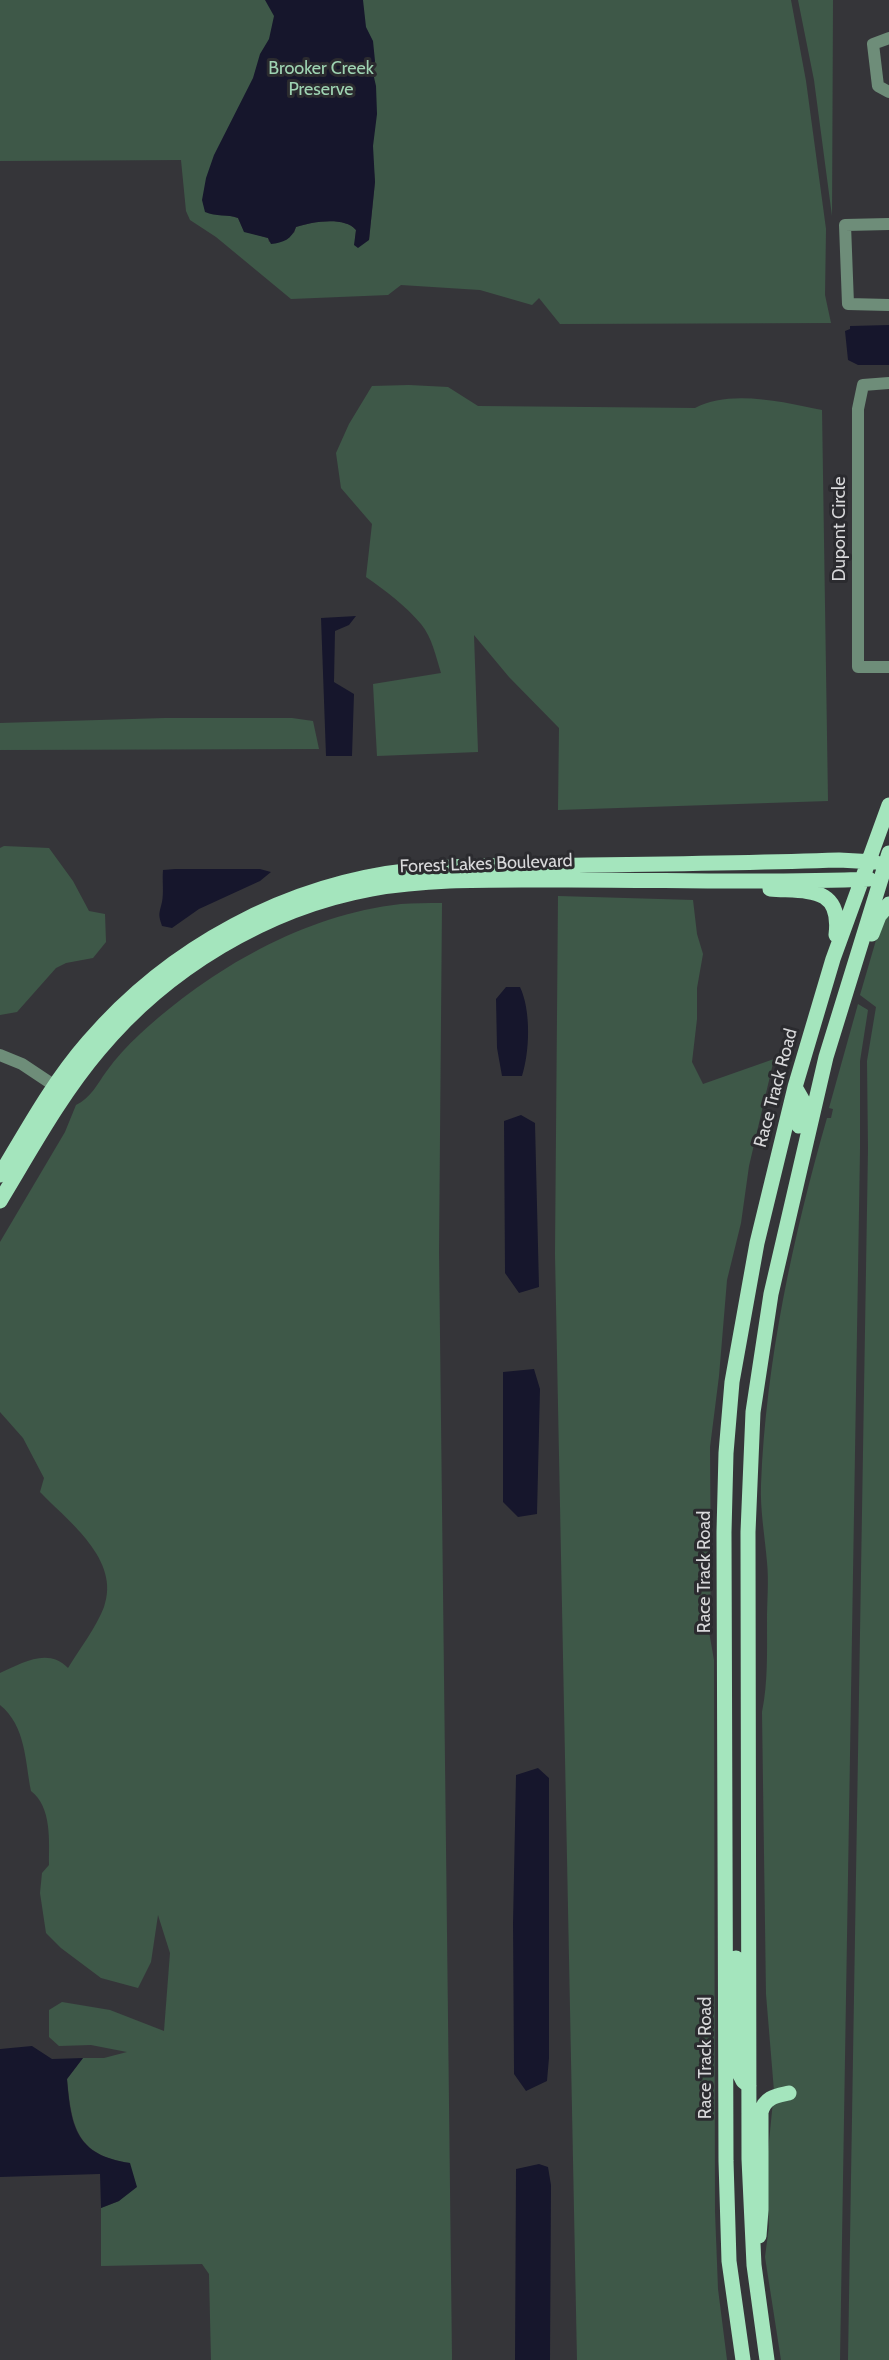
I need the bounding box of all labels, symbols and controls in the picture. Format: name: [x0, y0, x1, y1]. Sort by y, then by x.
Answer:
park label: Brooker Creek Preserve: [268, 58, 374, 100]
street label: Dupont Circle: [829, 477, 851, 581]
street label: Forest Lakes Boulevard: [399, 850, 573, 878]
street label: Race Track Road: [750, 1026, 802, 1150]
street label: Race Track Road: [694, 1511, 716, 1633]
street label: Race Track Road: [695, 1997, 717, 2119]

